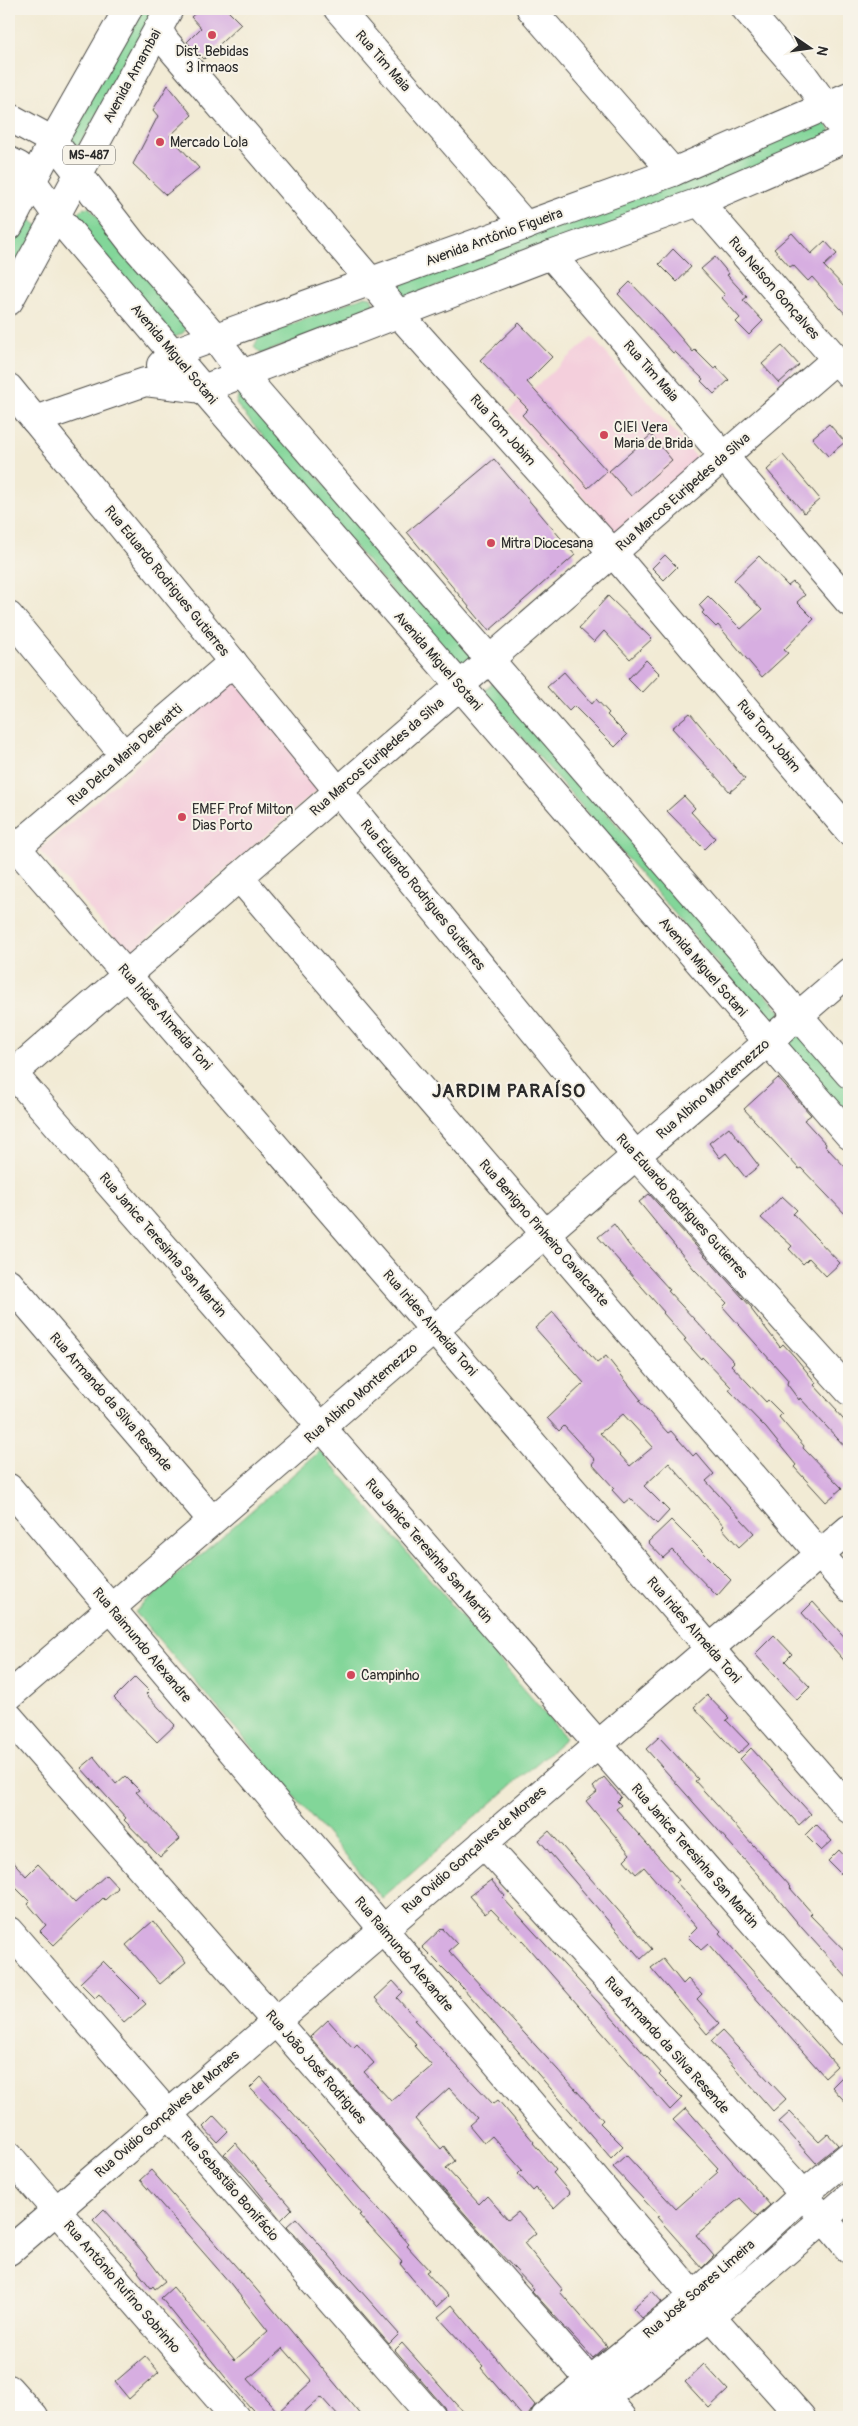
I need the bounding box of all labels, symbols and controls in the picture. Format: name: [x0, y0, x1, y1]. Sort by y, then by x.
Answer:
north arrow: [786, 22, 836, 72]
street label: Avenida Amambai: [99, 26, 165, 126]
street label: Rua Tim Maia: [352, 27, 414, 95]
marker: Dist. Bebidas 3 Irmaos: [206, 29, 218, 41]
place label: Dist. Bebidas 3 Irmaos: [175, 43, 249, 76]
text: N: [813, 44, 832, 57]
place label: Mercado Lola: [170, 134, 248, 151]
marker: Mercado Lola: [154, 136, 166, 148]
road number: MS-487: [63, 146, 115, 164]
street label: Avenida Antônio Figueira: [423, 204, 565, 270]
street label: Rua Nelson Gonçalves: [725, 233, 824, 343]
street label: Avenida Miguel Sotani: [127, 300, 221, 408]
street label: Rua Tim Maia: [620, 337, 682, 405]
street label: Rua Tom Jobim: [467, 391, 539, 469]
place label: CIEI Vera Maria de Brida: [614, 419, 693, 452]
marker: CIEI Vera Maria de Brida: [598, 429, 610, 441]
street label: Rua Marcos Euripedes da Silva: [613, 429, 753, 555]
street label: Rua Eduardo Rodrigues Gutierres: [101, 502, 233, 660]
place label: Mitra Diocesana: [501, 535, 593, 552]
marker: Mitra Diocesana: [485, 537, 497, 549]
street label: Avenida Miguel Sotani: [390, 608, 486, 714]
street label: Rua Marcos Euripedes da Silva: [307, 694, 447, 820]
street label: Rua Tom Jobim: [734, 696, 804, 776]
street label: Rua Delca Maria Delevatti: [64, 700, 186, 809]
place label: EMEF Prof Milton Dias Porto: [192, 801, 293, 834]
marker: EMEF Prof Milton Dias Porto: [176, 811, 188, 823]
street label: Rua Eduardo Rodrigues Gutierres: [357, 816, 489, 974]
street label: Avenida Miguel Sotani: [655, 914, 751, 1020]
street label: Rua Irides Almeida Toni: [114, 961, 216, 1074]
street label: Rua Albino Montemezzo: [653, 1035, 773, 1143]
district label: JARDIM PARAÍSO: [432, 1079, 586, 1103]
street label: Rua Eduardo Rodrigues Gutierres: [613, 1130, 752, 1282]
street label: Rua Benigno Pinheiro Cavalcante: [475, 1156, 613, 1310]
street label: Rua Janice Teresinha San Martin: [96, 1169, 230, 1321]
street label: Rua Irides Almeida Toni: [379, 1267, 481, 1380]
street label: Rua Armando da Silva Resende: [46, 1329, 176, 1475]
street label: Rua Albino Montemezzo: [301, 1339, 421, 1447]
street label: Rua Janice Teresinha San Martin: [362, 1475, 496, 1627]
street label: Rua Irides Almeida Toni: [643, 1574, 745, 1687]
street label: Rua Raimundo Alexandre: [89, 1584, 195, 1706]
place label: Campinho: [361, 1667, 420, 1684]
marker: Campinho: [345, 1669, 357, 1681]
street label: Rua Janice Teresinha San Martin: [628, 1780, 762, 1932]
street label: Rua Ovidio Gonçalves de Moraes: [398, 1782, 550, 1917]
street label: Rua Raimundo Alexandre: [351, 1893, 457, 2015]
street label: Rua Armando da Silva Resende: [601, 1973, 733, 2117]
street label: Rua João José Rodrigues: [262, 2007, 370, 2128]
street label: Rua Ovidio Gonçalves de Moraes: [91, 2046, 243, 2181]
street label: Rua Sebastião Bonifácio: [178, 2127, 283, 2245]
street label: Rua Antônio Rufino Sobrinho: [60, 2217, 184, 2357]
street label: Rua José Soares Limeira: [640, 2236, 758, 2342]

